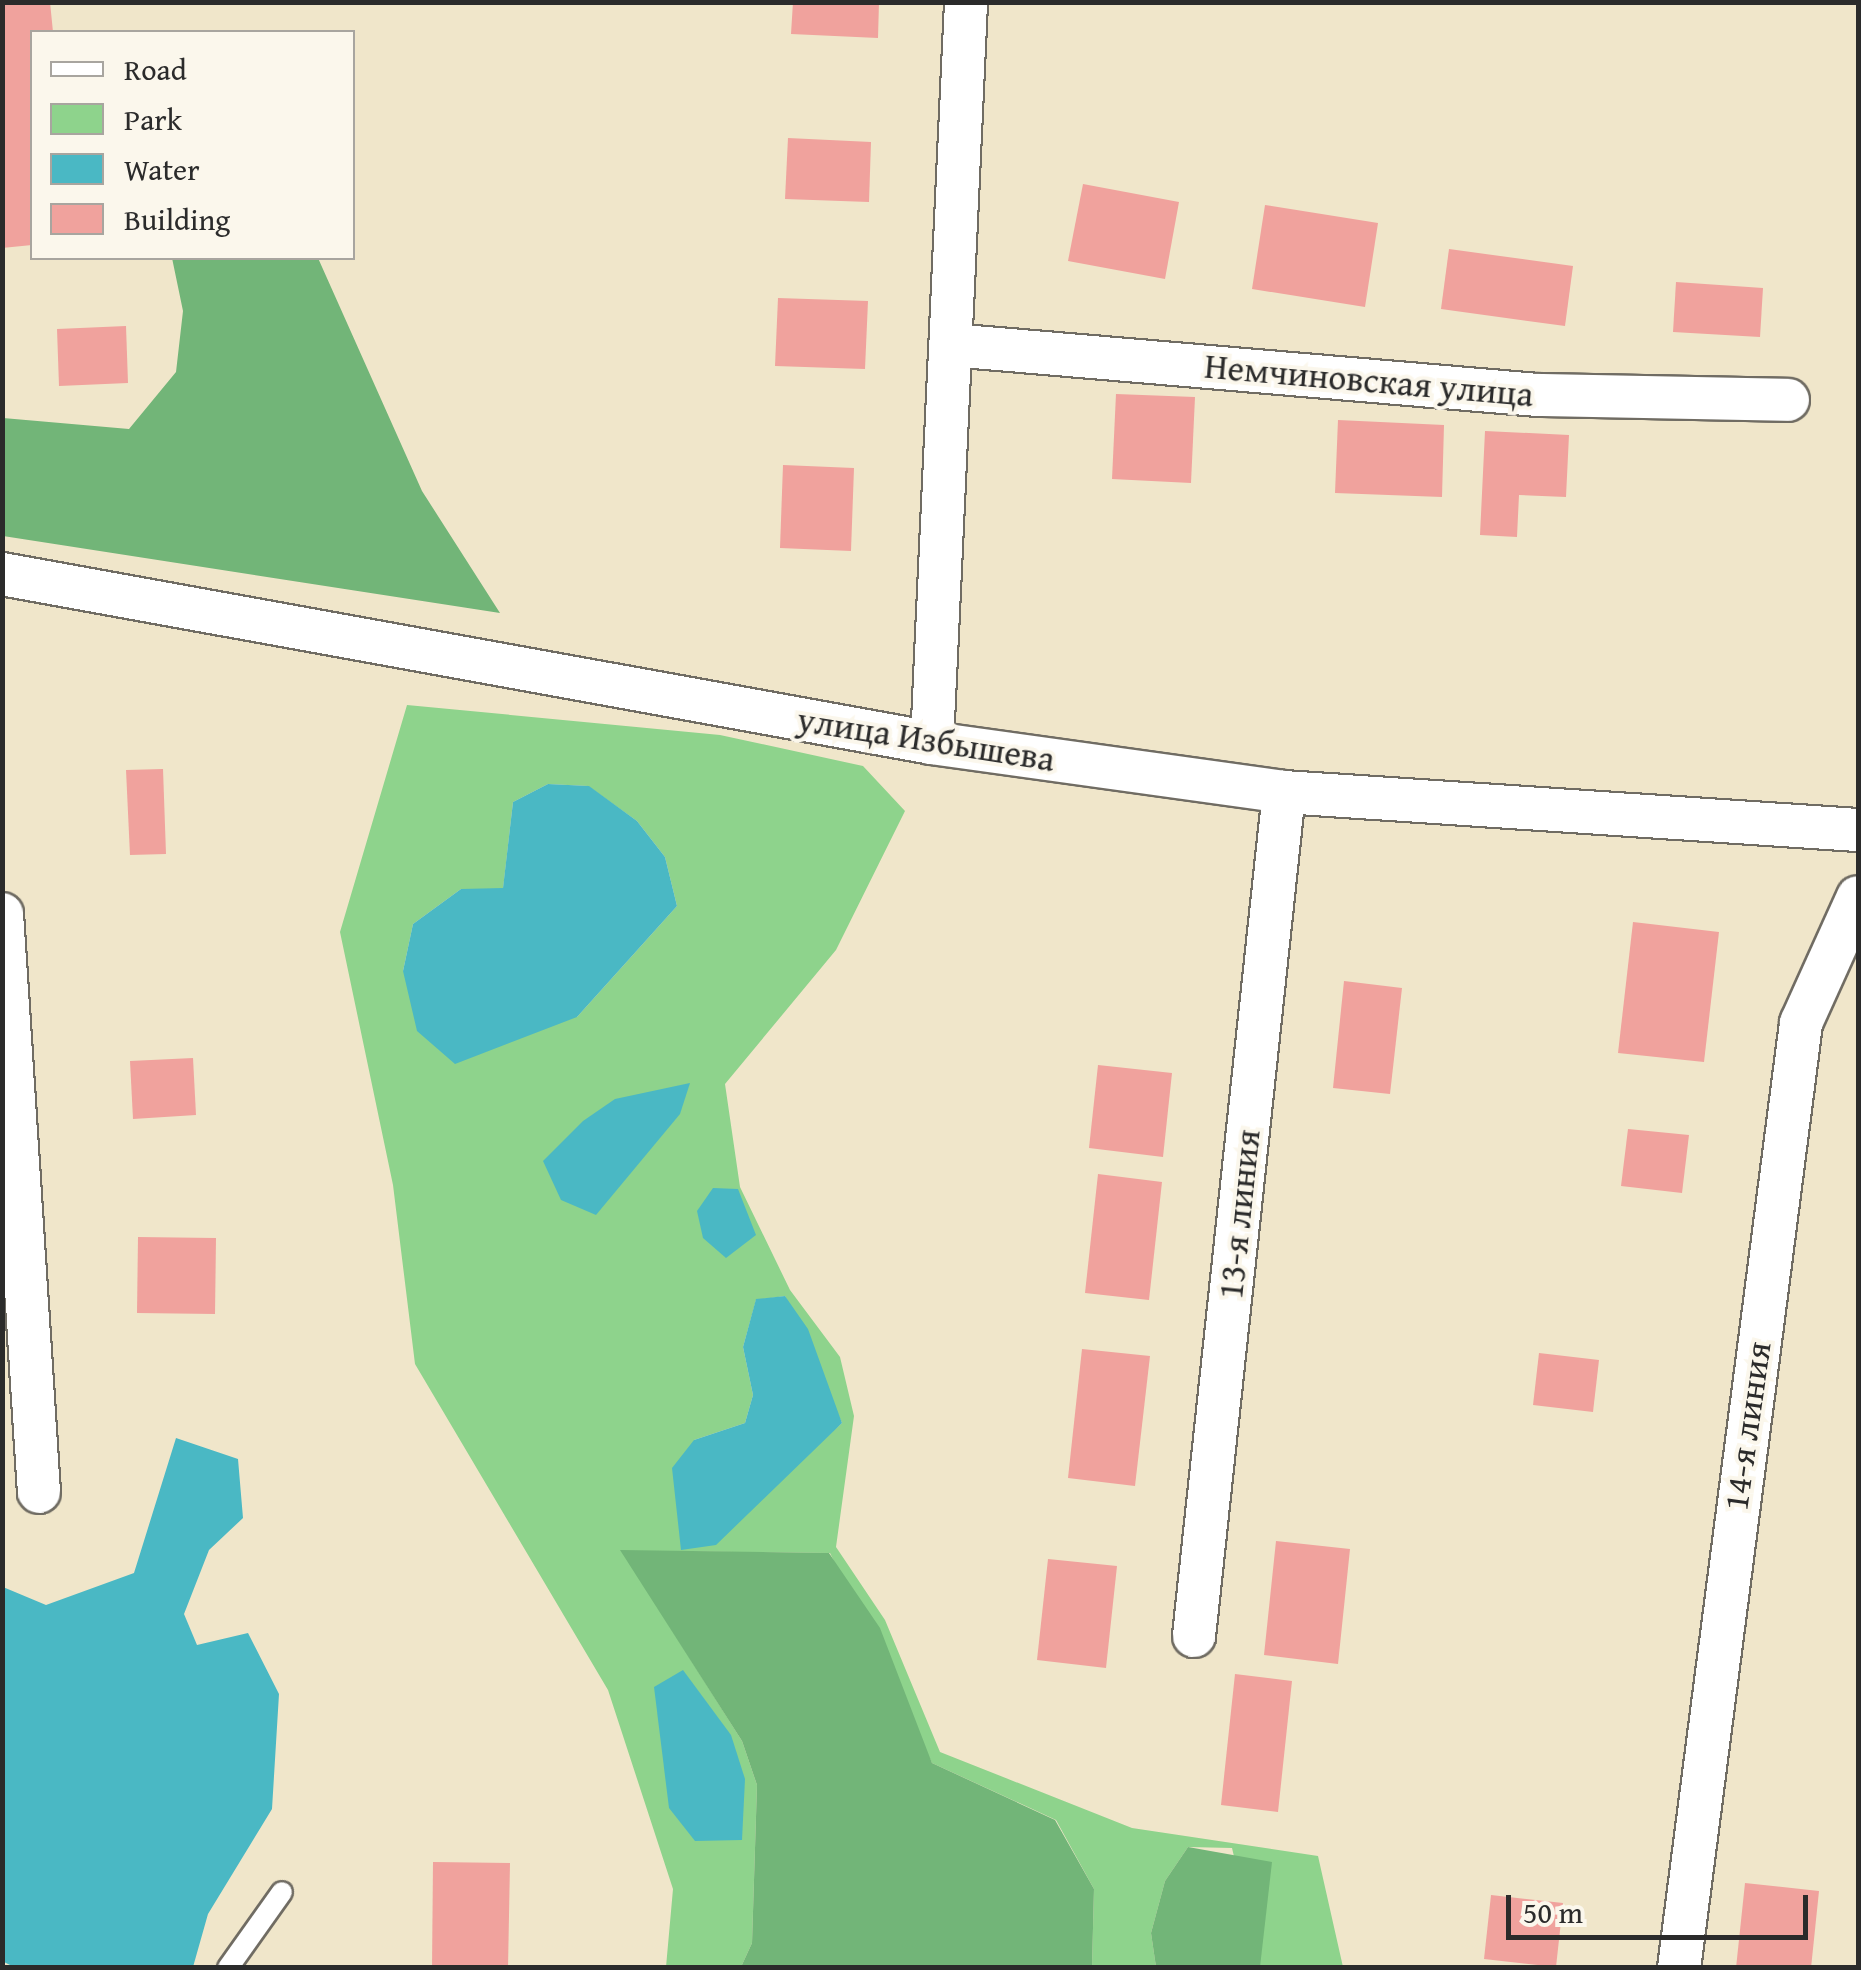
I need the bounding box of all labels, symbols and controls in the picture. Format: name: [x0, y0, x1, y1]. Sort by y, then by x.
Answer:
legend: [30, 30, 355, 260]
text: Road: [124, 47, 187, 91]
text: Park: [124, 97, 182, 141]
text: Water: [124, 147, 200, 191]
text: Building: [124, 197, 230, 241]
street label: Немчиновская улица: [1203, 345, 1535, 415]
street label: улица Избышева: [794, 698, 1058, 780]
street label: 13-я линия: [1209, 1127, 1269, 1301]
street label: 14-я линия: [1714, 1339, 1780, 1513]
scale bar: [1511, 1875, 1814, 1937]
text: 50 m: [1523, 1890, 1583, 1934]

